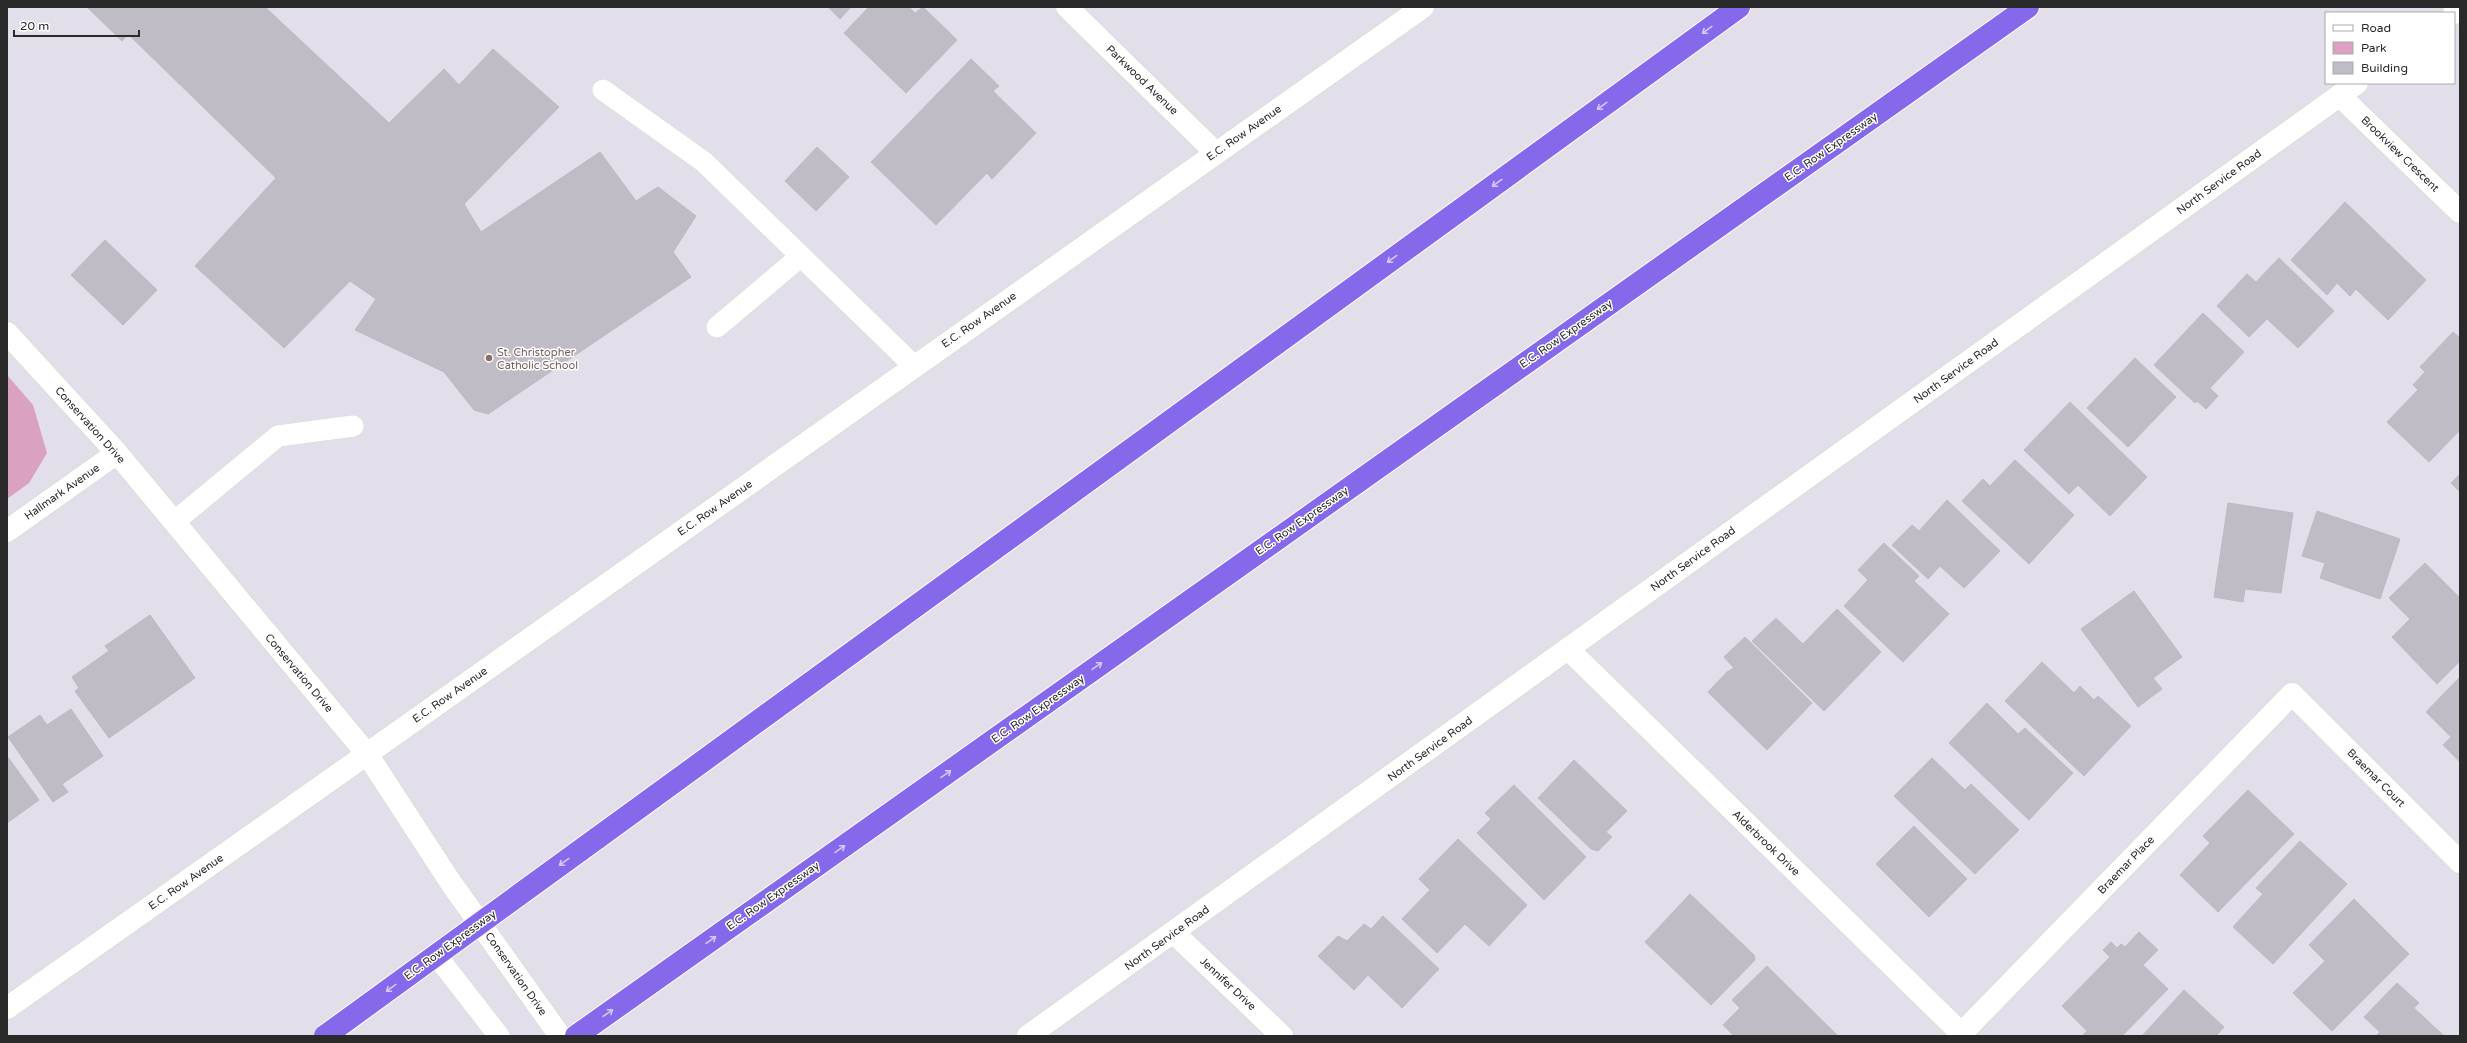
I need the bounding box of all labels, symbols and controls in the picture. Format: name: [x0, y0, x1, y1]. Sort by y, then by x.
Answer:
scale bar: [14, 12, 139, 38]
legend: [2325, 12, 2455, 84]
text: 20 m: [20, 19, 49, 33]
text: Road: [2361, 21, 2391, 35]
one-way arrow: [1702, 26, 1713, 34]
text: Park: [2361, 41, 2387, 55]
street label: Parkwood Avenue: [1103, 42, 1181, 118]
text: Building: [2361, 61, 2408, 75]
street label: E.C. Row Avenue: [1204, 102, 1284, 164]
one-way arrow: [1597, 102, 1608, 111]
street label: E.C. Row Expressway: [1782, 110, 1880, 184]
street label: Brookview Crescent: [2358, 113, 2442, 195]
street label: North Service Road: [2174, 147, 2264, 217]
one-way arrow: [1492, 179, 1503, 187]
one-way arrow: [1387, 255, 1398, 264]
street label: E.C. Row Avenue: [939, 289, 1019, 351]
street label: E.C. Row Expressway: [1517, 297, 1615, 371]
street label: North Service Road: [1911, 336, 2001, 406]
place label: St. Christopher Catholic School: [497, 346, 578, 372]
marker: St. Christopher Catholic School: [484, 353, 494, 363]
street label: Conservation Drive: [52, 384, 128, 466]
street label: Hallmark Avenue: [22, 461, 102, 523]
street label: E.C. Row Avenue: [675, 477, 755, 539]
street label: E.C. Row Expressway: [1253, 484, 1351, 558]
street label: North Service Road: [1648, 524, 1738, 594]
street label: Conservation Drive: [262, 631, 336, 715]
one-way arrow: [1092, 662, 1103, 670]
street label: E.C. Row Avenue: [410, 664, 490, 726]
street label: E.C. Row Expressway: [989, 672, 1087, 746]
street label: North Service Road: [1385, 714, 1475, 784]
street label: Braemar Court: [2344, 746, 2408, 810]
one-way arrow: [940, 770, 951, 778]
street label: Alderbrook Drive: [1730, 808, 1802, 878]
street label: Braemar Place: [2095, 833, 2157, 897]
one-way arrow: [834, 845, 845, 853]
street label: E.C. Row Avenue: [146, 851, 226, 913]
one-way arrow: [559, 858, 570, 866]
street label: E.C. Row Expressway: [724, 859, 822, 933]
street label: North Service Road: [1122, 903, 1212, 973]
street label: E.C. Row Expressway: [402, 907, 499, 983]
street label: Conservation Drive: [482, 930, 550, 1018]
one-way arrow: [705, 936, 716, 944]
street label: Jennifer Drive: [1197, 955, 1259, 1013]
one-way arrow: [386, 984, 397, 992]
one-way arrow: [602, 1009, 613, 1017]

